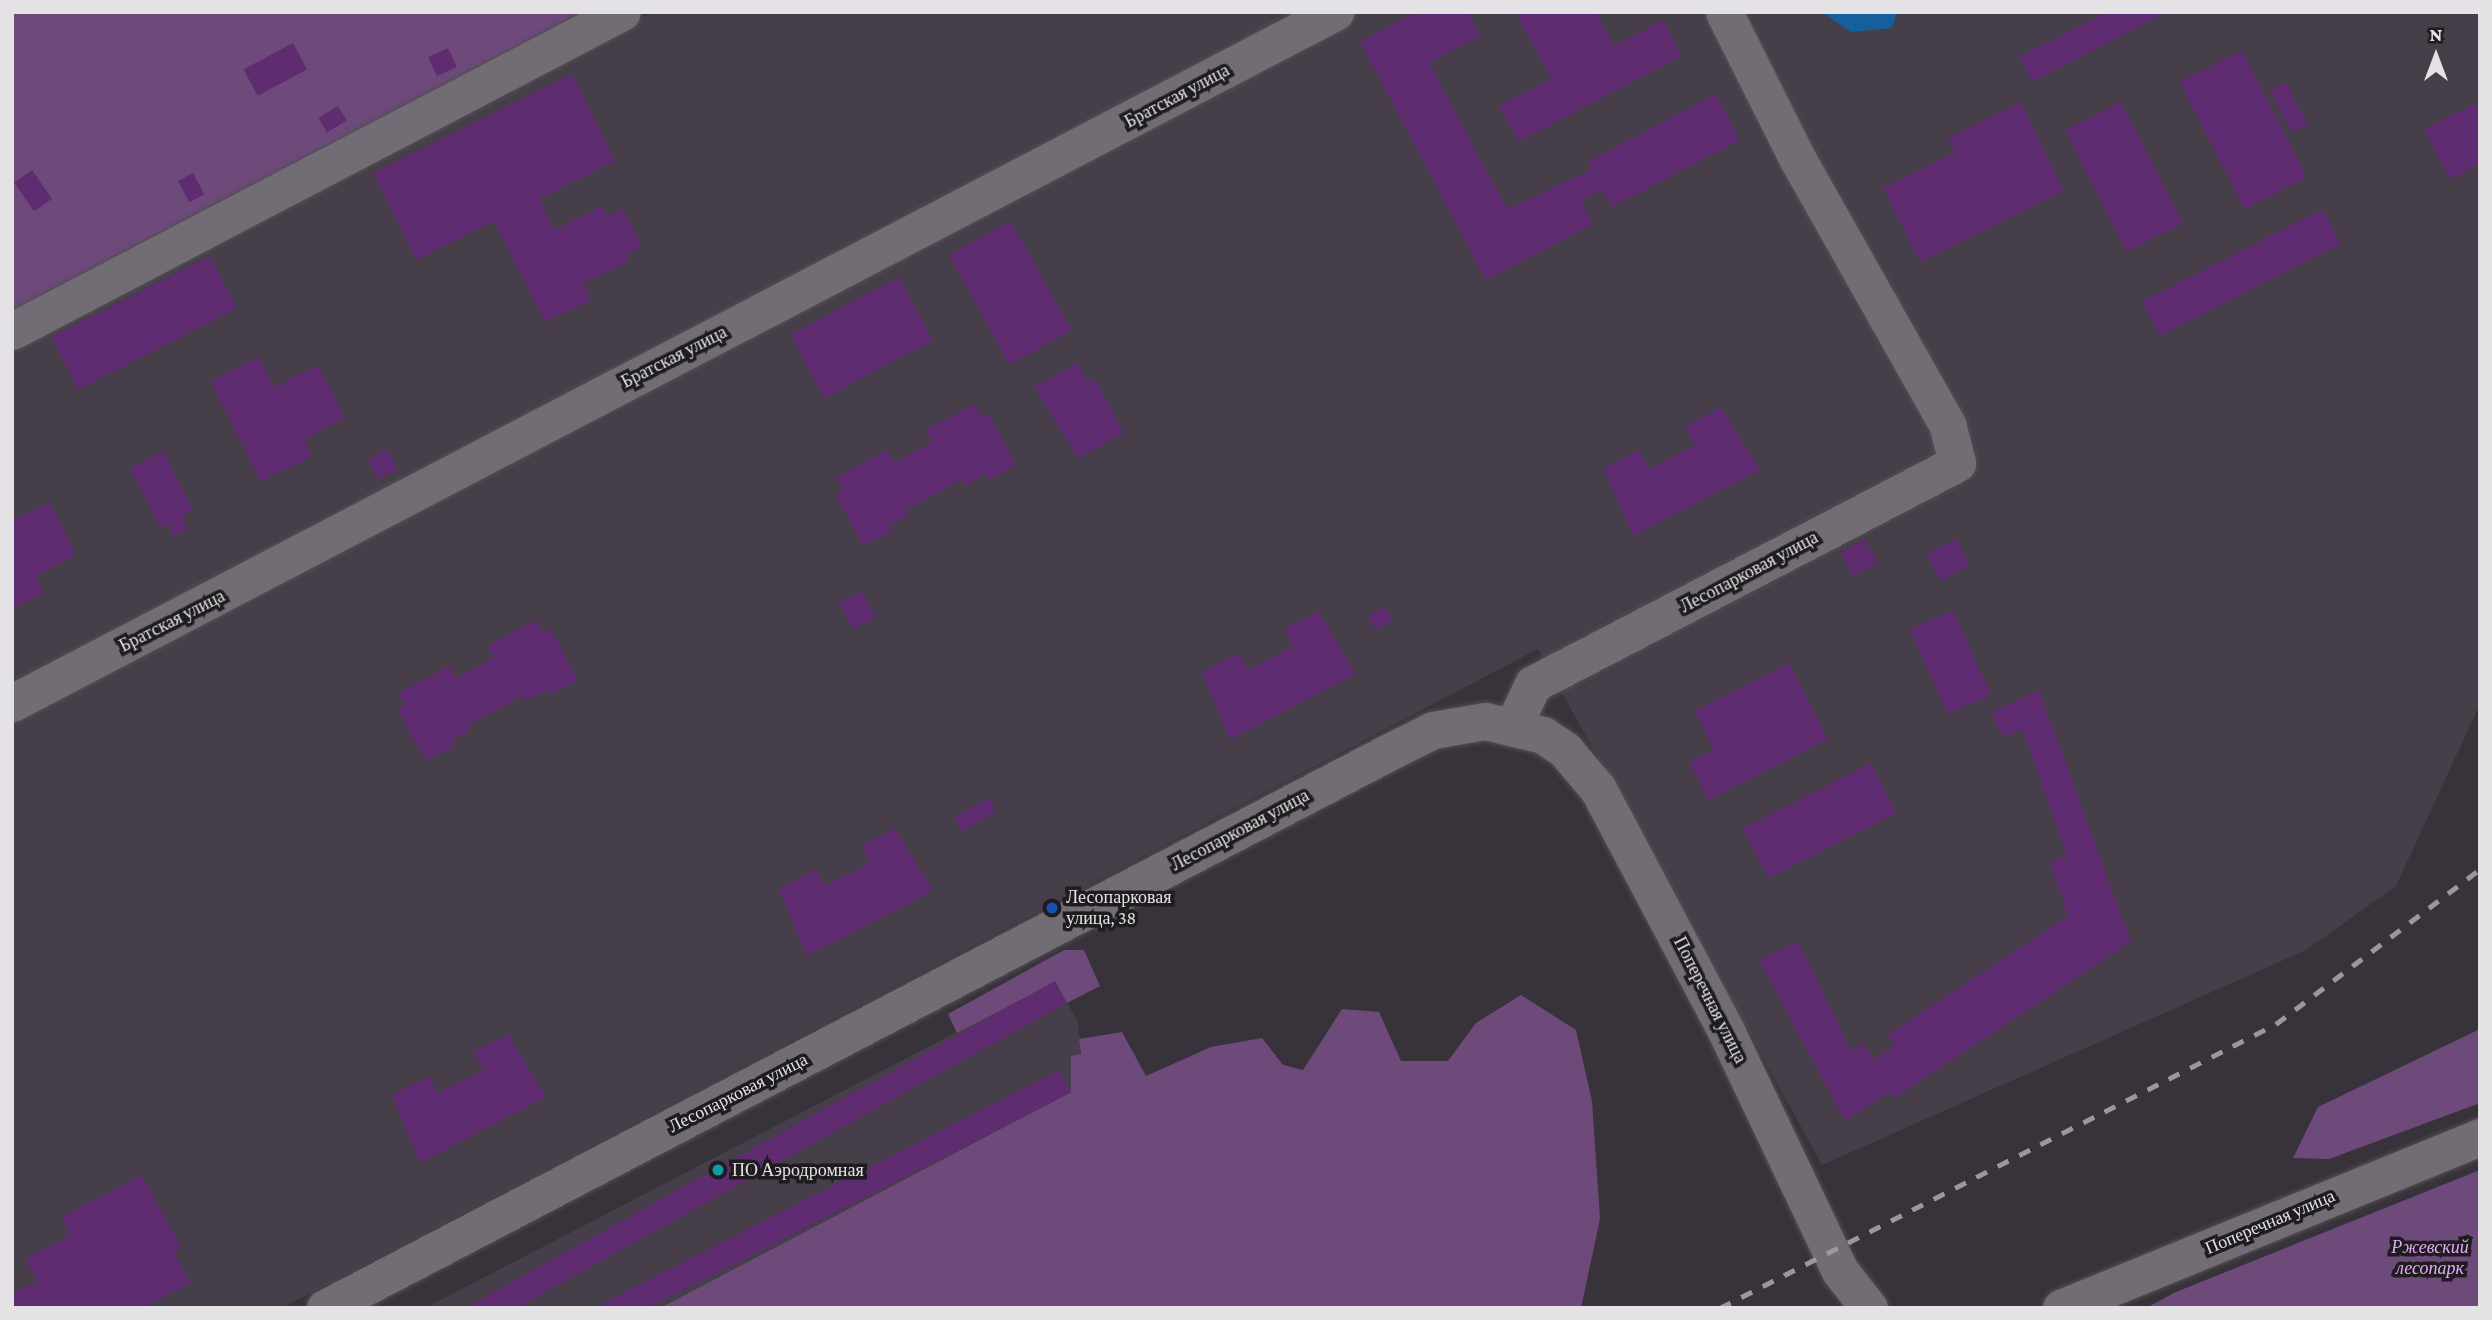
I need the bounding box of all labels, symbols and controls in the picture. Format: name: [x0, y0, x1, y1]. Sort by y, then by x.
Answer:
north arrow: [2401, 21, 2471, 91]
text: N: [2430, 24, 2442, 45]
street label: Братская улица: [1121, 59, 1233, 133]
street label: Братская улица: [618, 321, 730, 393]
street label: Лесопарковая улица: [1676, 526, 1822, 618]
street label: Братская улица: [116, 585, 228, 657]
street label: Лесопарковая улица: [1167, 784, 1313, 876]
place label: Лесопарковая улица, 38: [1066, 887, 1171, 930]
marker: Лесопарковая улица, 38: [1044, 900, 1060, 916]
street label: Поперечная улица: [1669, 933, 1751, 1067]
street label: Лесопарковая улица: [665, 1049, 811, 1137]
place label: ПО Аэродромная: [732, 1159, 864, 1181]
marker: ПО Аэродромная: [710, 1162, 726, 1178]
street label: Поперечная улица: [2202, 1185, 2338, 1259]
park label: Ржевский лесопарк: [2391, 1237, 2469, 1280]

